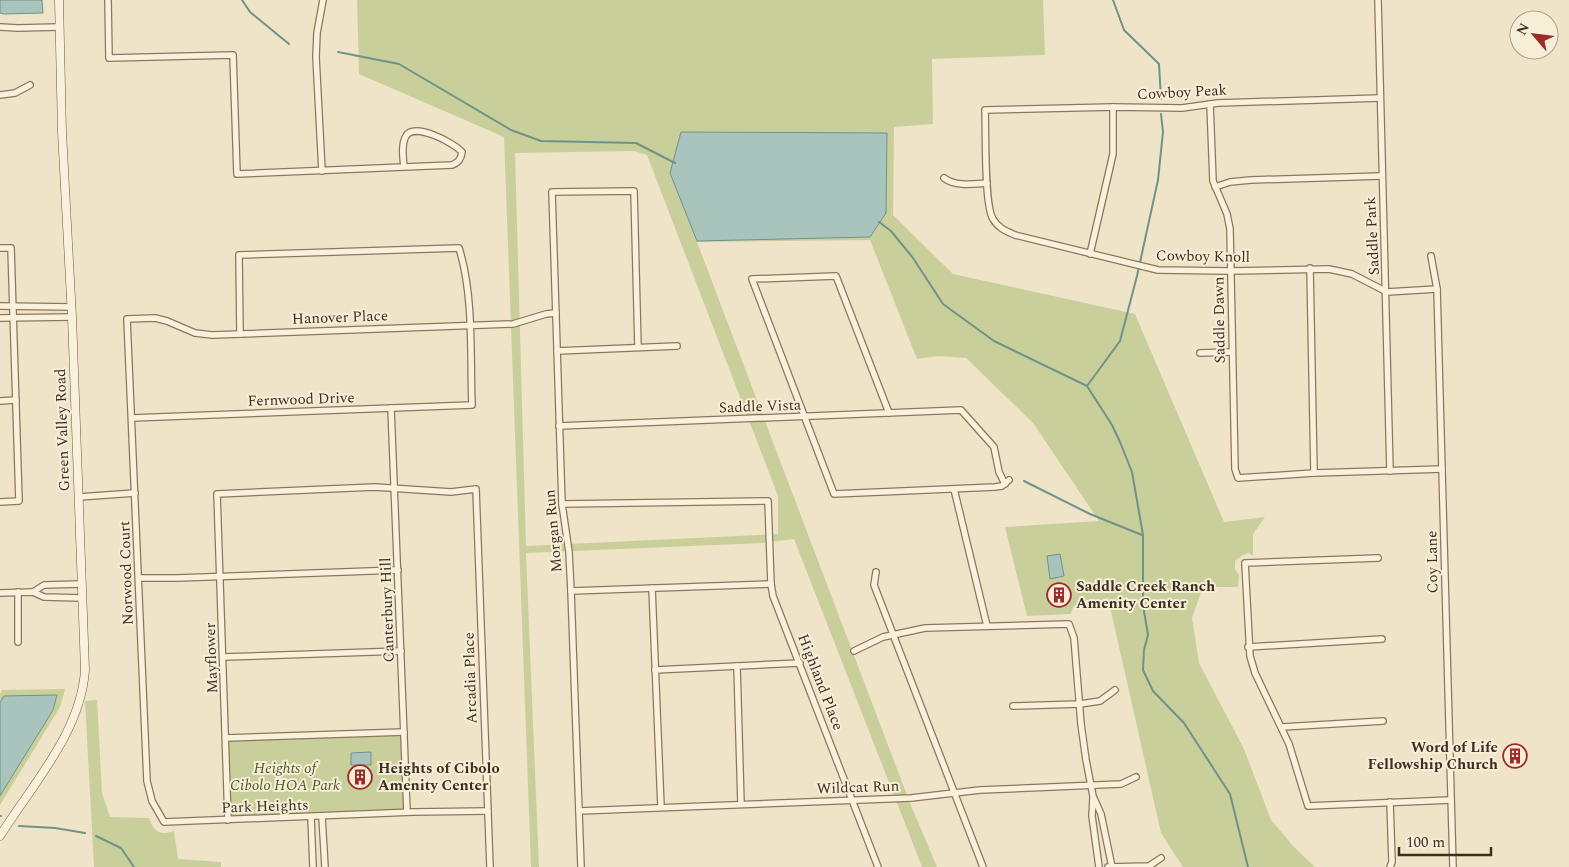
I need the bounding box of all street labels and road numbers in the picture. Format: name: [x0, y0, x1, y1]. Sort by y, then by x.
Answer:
street label: Cowboy Peak: [1136, 79, 1228, 106]
street label: Saddle Park: [1359, 196, 1386, 276]
street label: Cowboy Knoll: [1156, 244, 1250, 269]
street label: Saddle Dawn: [1207, 276, 1232, 364]
street label: Hanover Place: [292, 304, 389, 331]
street label: Green Valley Road: [49, 368, 76, 492]
street label: Fernwood Drive: [247, 386, 355, 413]
street label: Saddle Vista: [718, 394, 802, 419]
street label: Morgan Run: [538, 488, 569, 573]
street label: Norwood Court: [113, 520, 140, 626]
street label: Coy Lane: [1420, 530, 1445, 594]
street label: Canterbury Hill: [374, 557, 401, 663]
street label: Mayflower: [199, 622, 224, 694]
street label: Highland Place: [792, 630, 850, 734]
street label: Arcadia Place: [457, 632, 484, 724]
street label: Wildcat Run: [816, 775, 900, 800]
street label: Park Heights: [221, 793, 309, 820]

